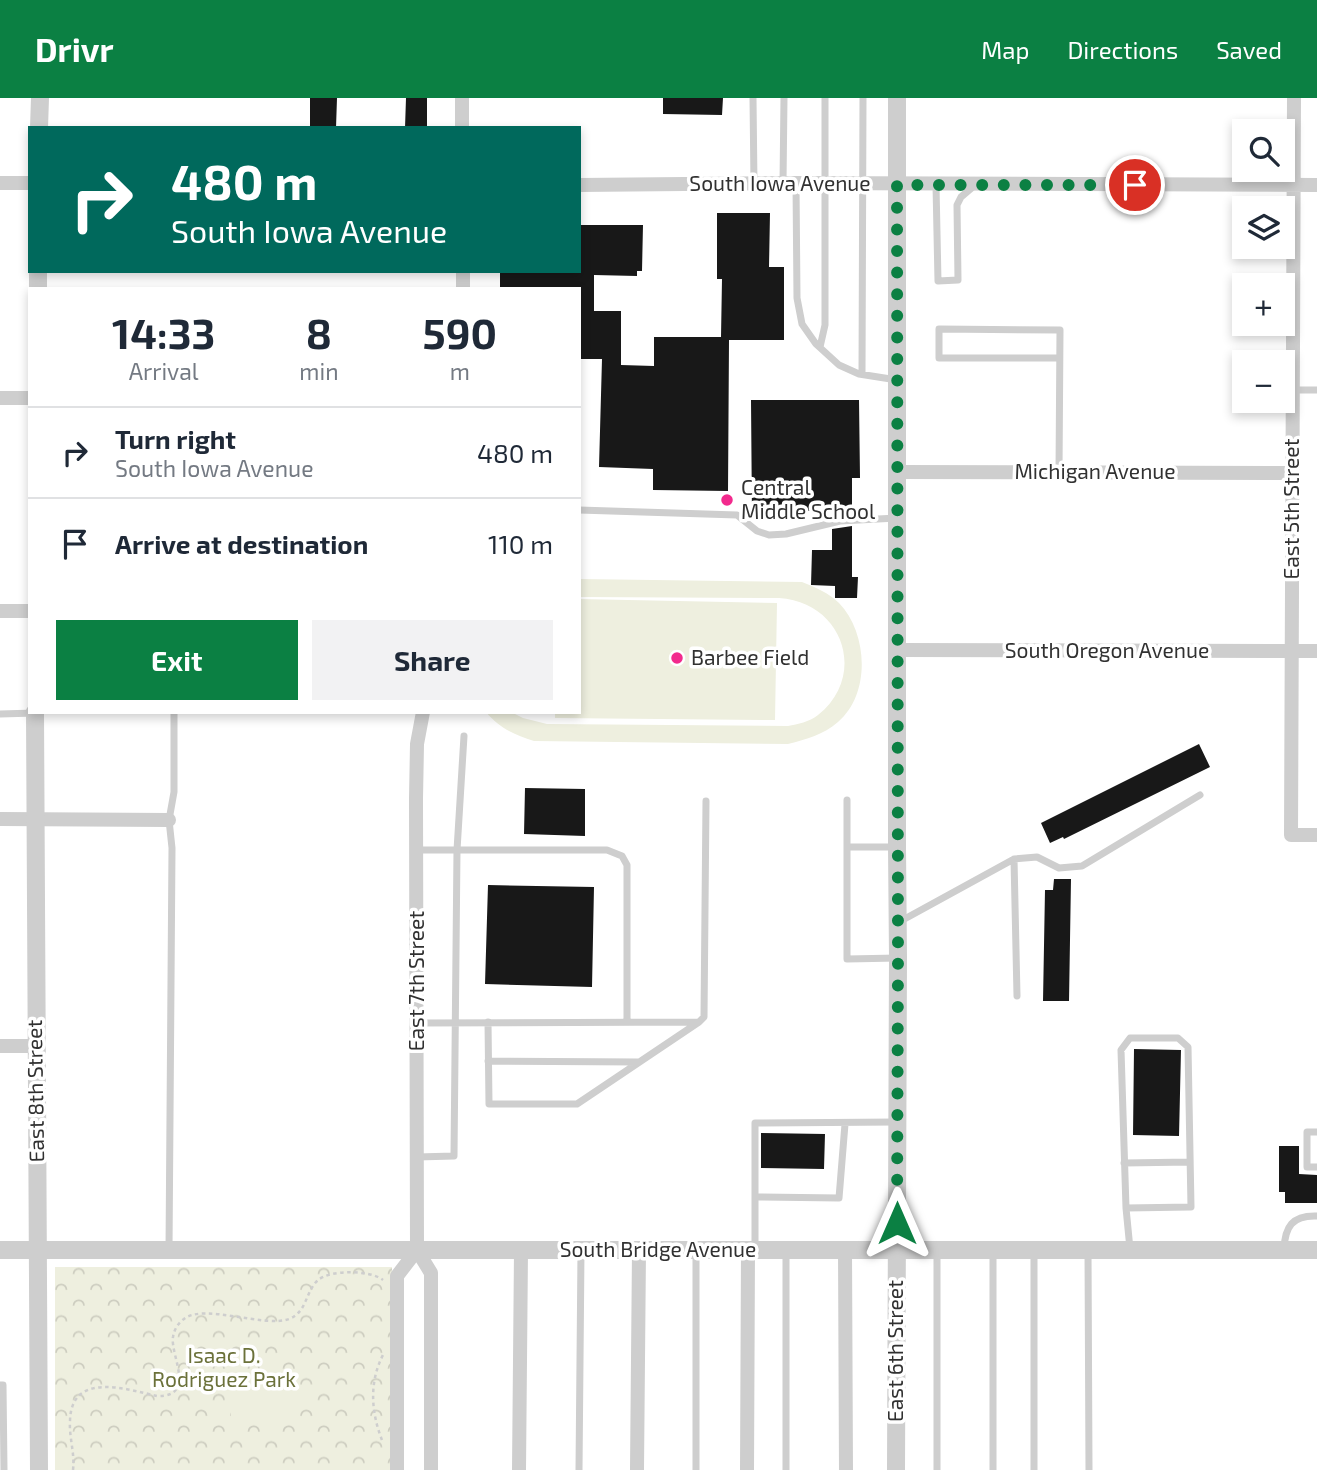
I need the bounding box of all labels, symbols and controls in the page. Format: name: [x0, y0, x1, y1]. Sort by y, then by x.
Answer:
text: Drivr: [35, 29, 114, 69]
text: Map: [981, 35, 1029, 64]
text: Directions: [1067, 35, 1178, 64]
text: Saved: [1216, 35, 1282, 64]
map controls: [1232, 119, 1295, 413]
button: search: [1232, 119, 1295, 182]
text: 480 m: [171, 151, 317, 210]
icon: right: [56, 154, 147, 245]
pin: [1105, 155, 1165, 215]
icon: arrive: [1116, 166, 1154, 204]
street label: South Iowa Avenue: [689, 170, 871, 195]
button: layers: [1232, 196, 1295, 259]
text: South Iowa Avenue: [171, 211, 447, 249]
button: +: [1232, 273, 1295, 336]
text: 14:33: [112, 307, 215, 357]
text: 8: [306, 307, 332, 357]
text: 590: [423, 307, 497, 357]
button: −: [1232, 350, 1295, 413]
text: Arrival: [129, 357, 199, 385]
text: min: [299, 357, 339, 385]
text: m: [450, 357, 470, 385]
text: Turn right: [115, 423, 236, 454]
icon: right: [56, 434, 94, 472]
text: 480 m: [477, 437, 553, 468]
street label: East 5th Street: [1278, 438, 1303, 580]
text: South Iowa Avenue: [115, 454, 314, 482]
street label: Michigan Avenue: [1014, 458, 1176, 483]
place label: Central Middle School: [741, 474, 876, 523]
marker: Central Middle School: [719, 492, 735, 508]
icon: arrive: [56, 525, 94, 563]
text: Arrive at destination: [115, 528, 368, 559]
text: 110 m: [488, 528, 553, 559]
button: Exit: [56, 620, 298, 700]
button: Share: [312, 620, 553, 700]
street label: South Oregon Avenue: [1005, 637, 1209, 662]
place label: Barbee Field: [691, 644, 809, 669]
marker: Barbee Field: [669, 650, 685, 666]
street label: East 7th Street: [403, 911, 428, 1051]
street label: East 8th Street: [21, 1019, 48, 1163]
position arrow: [860, 1186, 934, 1260]
street label: South Bridge Avenue: [560, 1236, 756, 1261]
street label: East 6th Street: [882, 1280, 907, 1422]
park label: Isaac D. Rodriguez Park: [152, 1342, 296, 1391]

